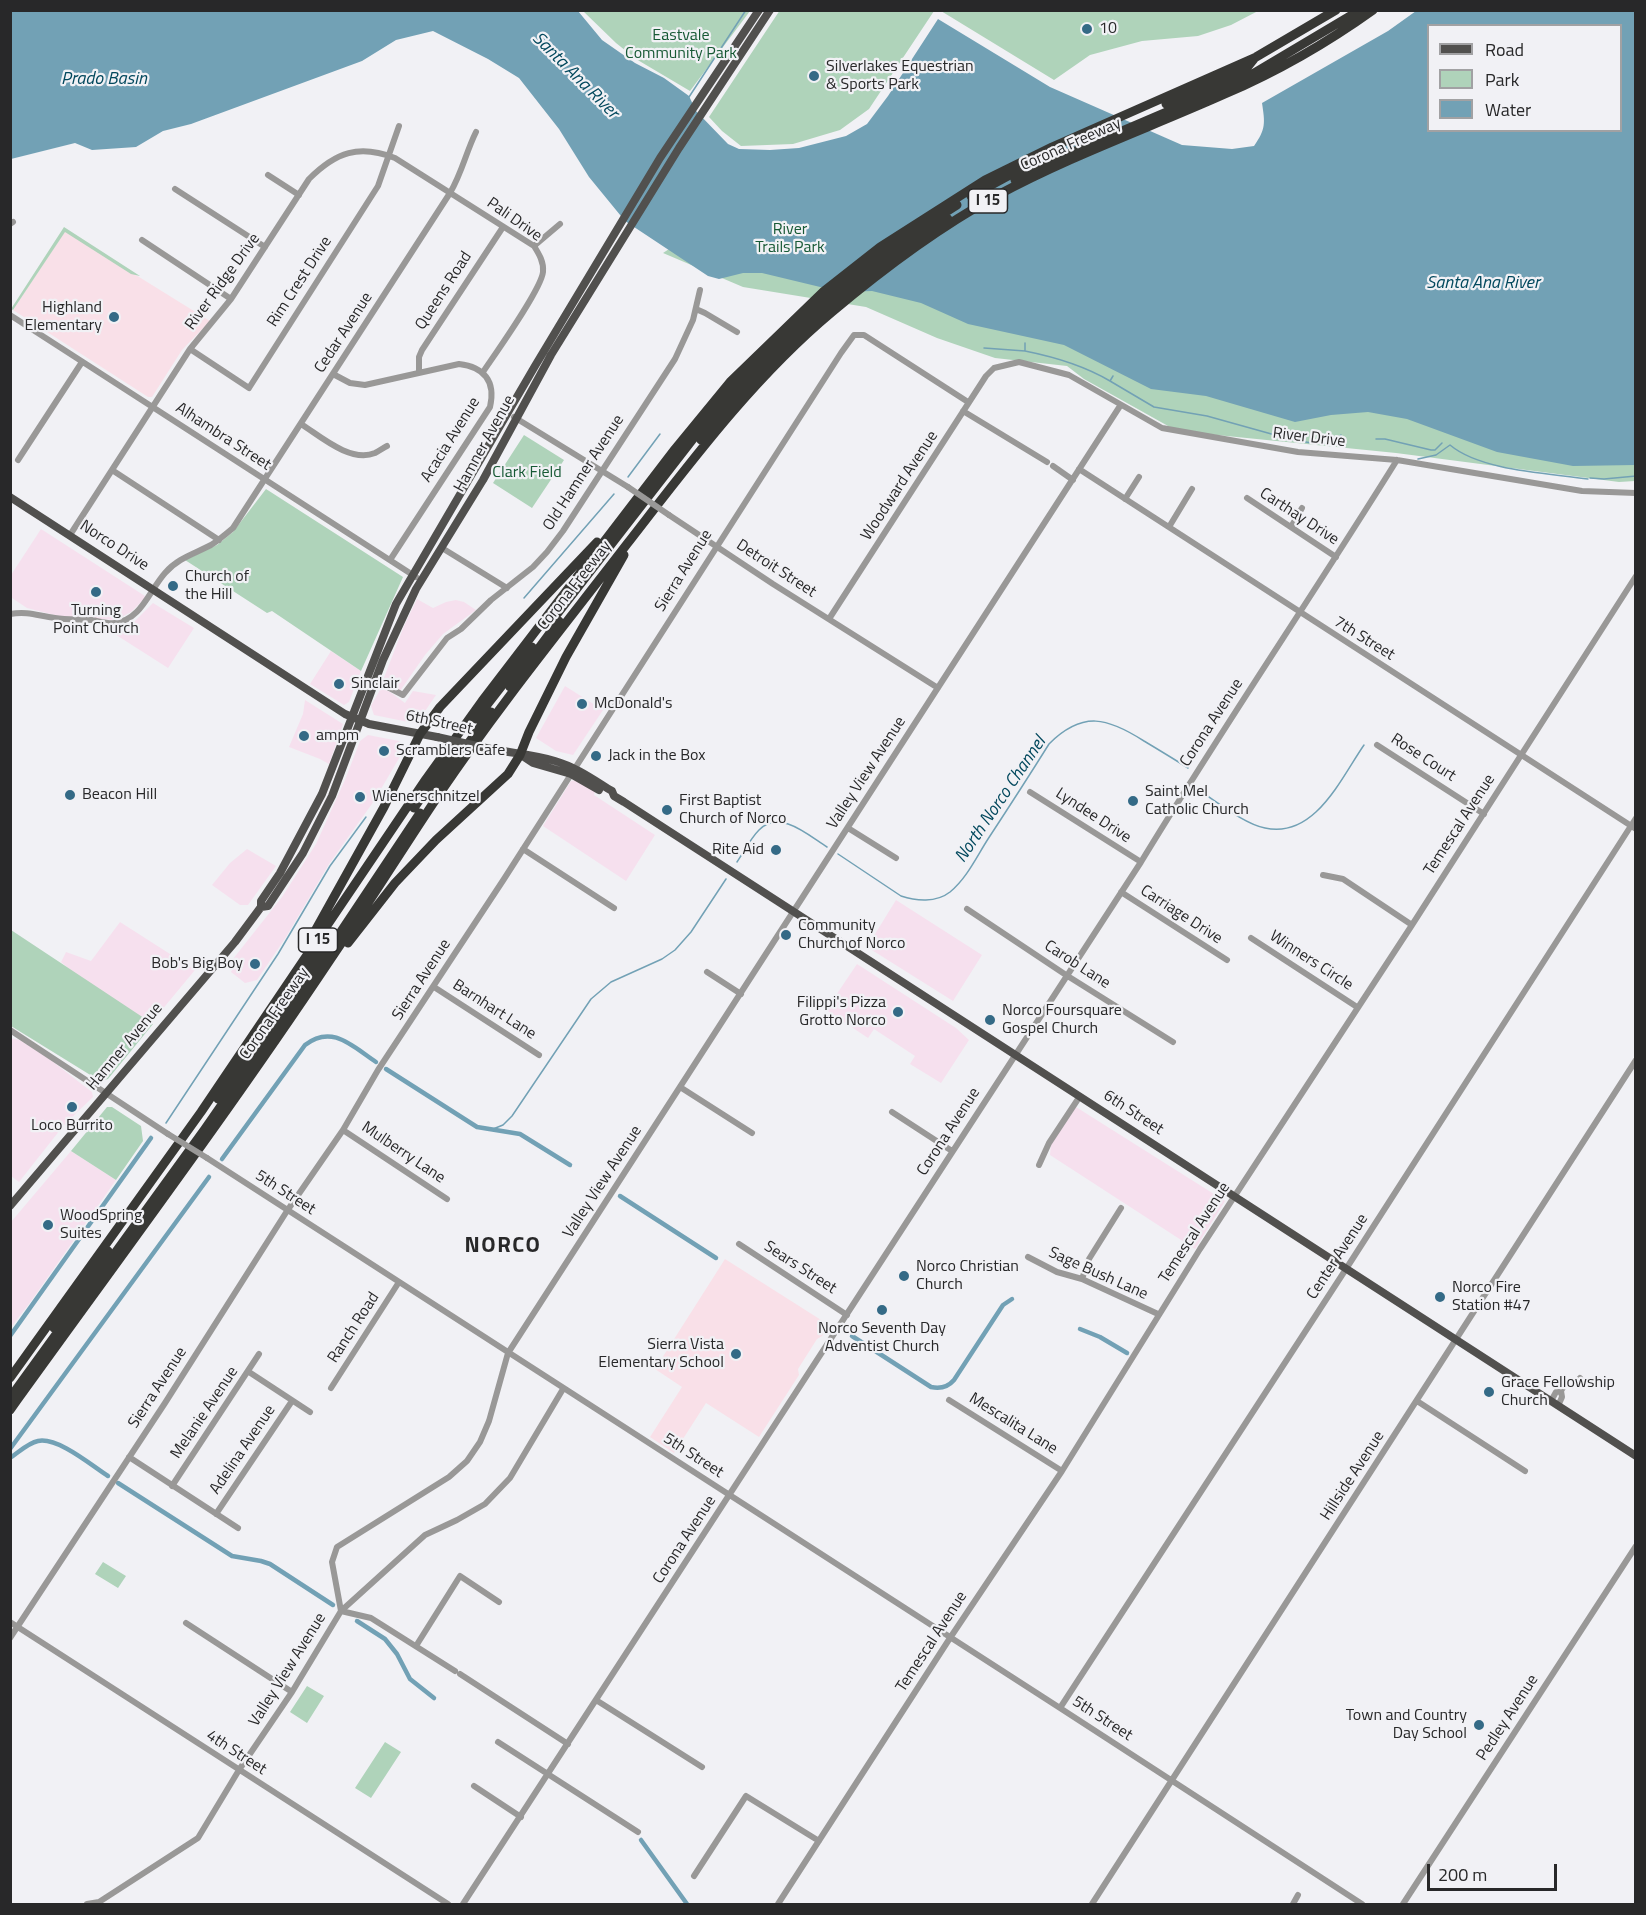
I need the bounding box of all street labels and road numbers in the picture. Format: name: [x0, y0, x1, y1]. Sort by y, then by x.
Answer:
street label: Corona Freeway: [1018, 114, 1124, 176]
road number: I 15: [968, 189, 1008, 213]
street label: Pali Drive: [483, 194, 545, 246]
street label: River Ridge Drive: [182, 230, 264, 334]
street label: Rim Crest Drive: [264, 233, 336, 331]
street label: Queens Road: [412, 248, 476, 334]
street label: Cedar Avenue: [311, 289, 377, 377]
street label: Hamner Avenue: [450, 392, 520, 496]
street label: Acacia Avenue: [417, 394, 485, 486]
street label: Alhambra Street: [172, 399, 274, 475]
street label: Old Hamner Avenue: [539, 411, 629, 535]
street label: River Drive: [1272, 424, 1346, 452]
street label: Woodward Avenue: [857, 428, 943, 544]
street label: Carthay Drive: [1256, 484, 1342, 550]
street label: Norco Drive: [76, 517, 152, 575]
street label: Sierra Avenue: [651, 527, 717, 615]
street label: Detroit Street: [732, 536, 820, 602]
street label: Corona Freeway: [534, 537, 616, 635]
street label: 7th Street: [1330, 613, 1398, 665]
street label: Corona Avenue: [1176, 675, 1248, 771]
street label: 6th Street: [404, 707, 474, 739]
street label: Valley View Avenue: [824, 713, 910, 833]
street label: Rose Court: [1387, 730, 1459, 786]
street label: Temescal Avenue: [1420, 771, 1500, 879]
street label: Lyndee Drive: [1052, 784, 1134, 848]
street label: Carriage Drive: [1136, 881, 1226, 949]
street label: Winners Circle: [1266, 927, 1356, 995]
road number: I 15: [298, 928, 338, 952]
street label: Sierra Avenue: [389, 936, 455, 1024]
street label: Carob Lane: [1040, 937, 1114, 993]
street label: Corona Freeway: [236, 964, 314, 1064]
street label: Barnhart Lane: [449, 976, 539, 1044]
street label: Hamner Avenue: [83, 999, 167, 1095]
street label: Corona Avenue: [913, 1084, 985, 1180]
street label: 6th Street: [1099, 1086, 1167, 1140]
street label: Mulberry Lane: [358, 1118, 448, 1188]
street label: Valley View Avenue: [560, 1122, 646, 1242]
street label: 5th Street: [251, 1166, 319, 1220]
street label: Temescal Avenue: [1155, 1179, 1235, 1287]
street label: Center Avenue: [1303, 1211, 1373, 1303]
street label: Sears Street: [760, 1237, 840, 1299]
street label: Sage Bush Lane: [1045, 1244, 1151, 1304]
street label: Ranch Road: [324, 1289, 384, 1367]
street label: Sierra Avenue: [125, 1344, 191, 1432]
street label: Melanie Avenue: [167, 1363, 243, 1463]
street label: Mescalita Lane: [965, 1389, 1061, 1459]
street label: Adelina Avenue: [206, 1402, 280, 1498]
street label: Hillside Avenue: [1317, 1428, 1389, 1524]
street label: 5th Street: [659, 1429, 727, 1483]
street label: Corona Avenue: [649, 1492, 721, 1588]
street label: Temescal Avenue: [892, 1588, 972, 1696]
street label: Valley View Avenue: [245, 1610, 331, 1730]
street label: Pedley Avenue: [1473, 1671, 1543, 1765]
street label: 5th Street: [1068, 1692, 1136, 1746]
street label: 4th Street: [202, 1726, 270, 1780]

